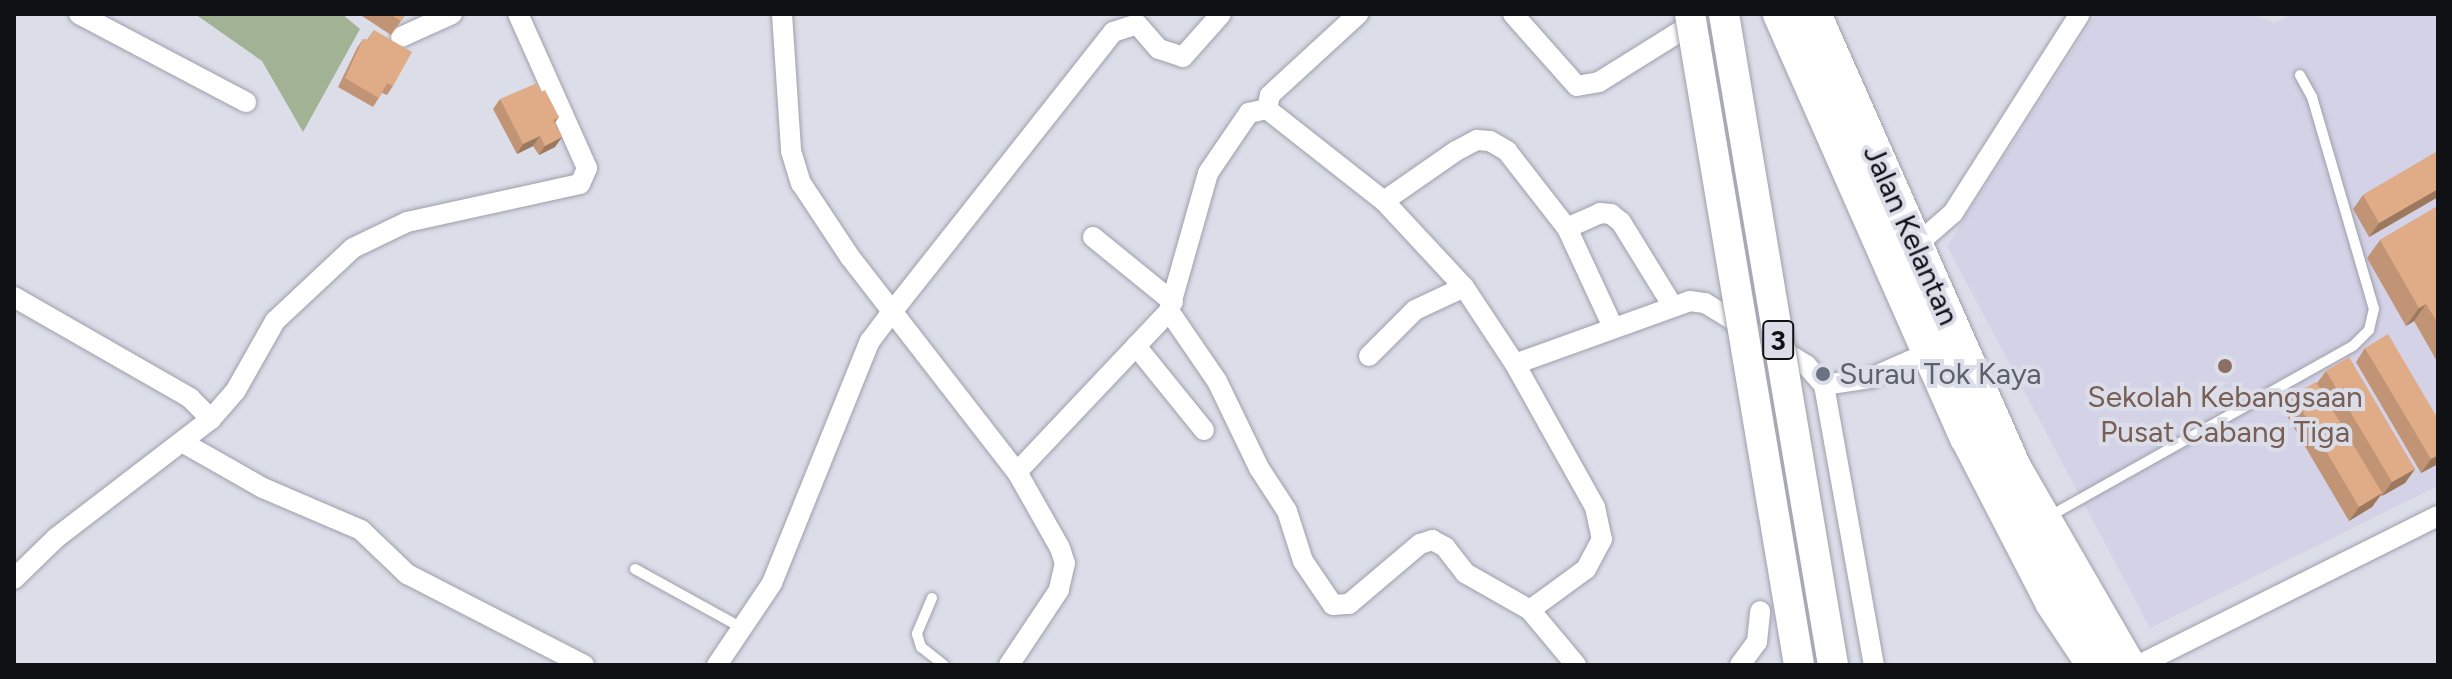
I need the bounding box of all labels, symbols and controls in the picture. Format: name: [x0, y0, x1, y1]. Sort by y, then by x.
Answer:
street label: Jalan Kelantan: [1855, 139, 1967, 331]
road number: 3: [1762, 316, 1794, 364]
place label: Surau Tok Kaya: [1839, 356, 2042, 392]
marker: Sekolah Kebangsaan Pusat Cabang Tiga: [2216, 357, 2234, 375]
marker: Surau Tok Kaya: [1814, 365, 1832, 383]
place label: Sekolah Kebangsaan Pusat Cabang Tiga: [2087, 379, 2363, 450]

